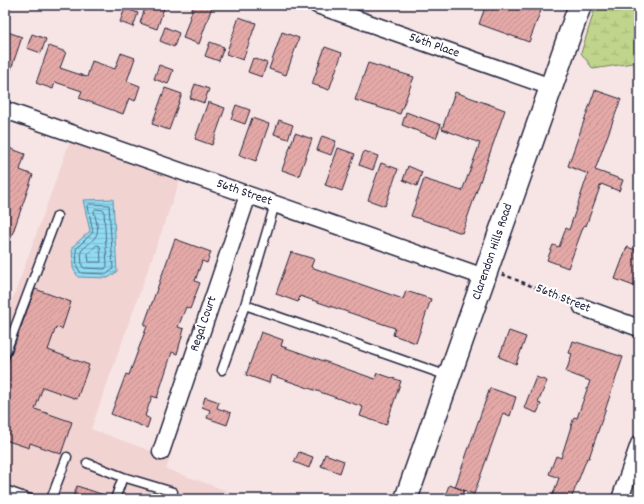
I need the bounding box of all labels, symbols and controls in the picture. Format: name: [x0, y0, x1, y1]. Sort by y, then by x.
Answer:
street label: 56th Place: [406, 29, 462, 64]
street label: 56th Street: [214, 175, 275, 211]
street label: Clarendon Hills Road: [468, 201, 518, 303]
street label: 56th Street: [533, 279, 593, 319]
street label: Regal Court: [186, 294, 222, 354]

